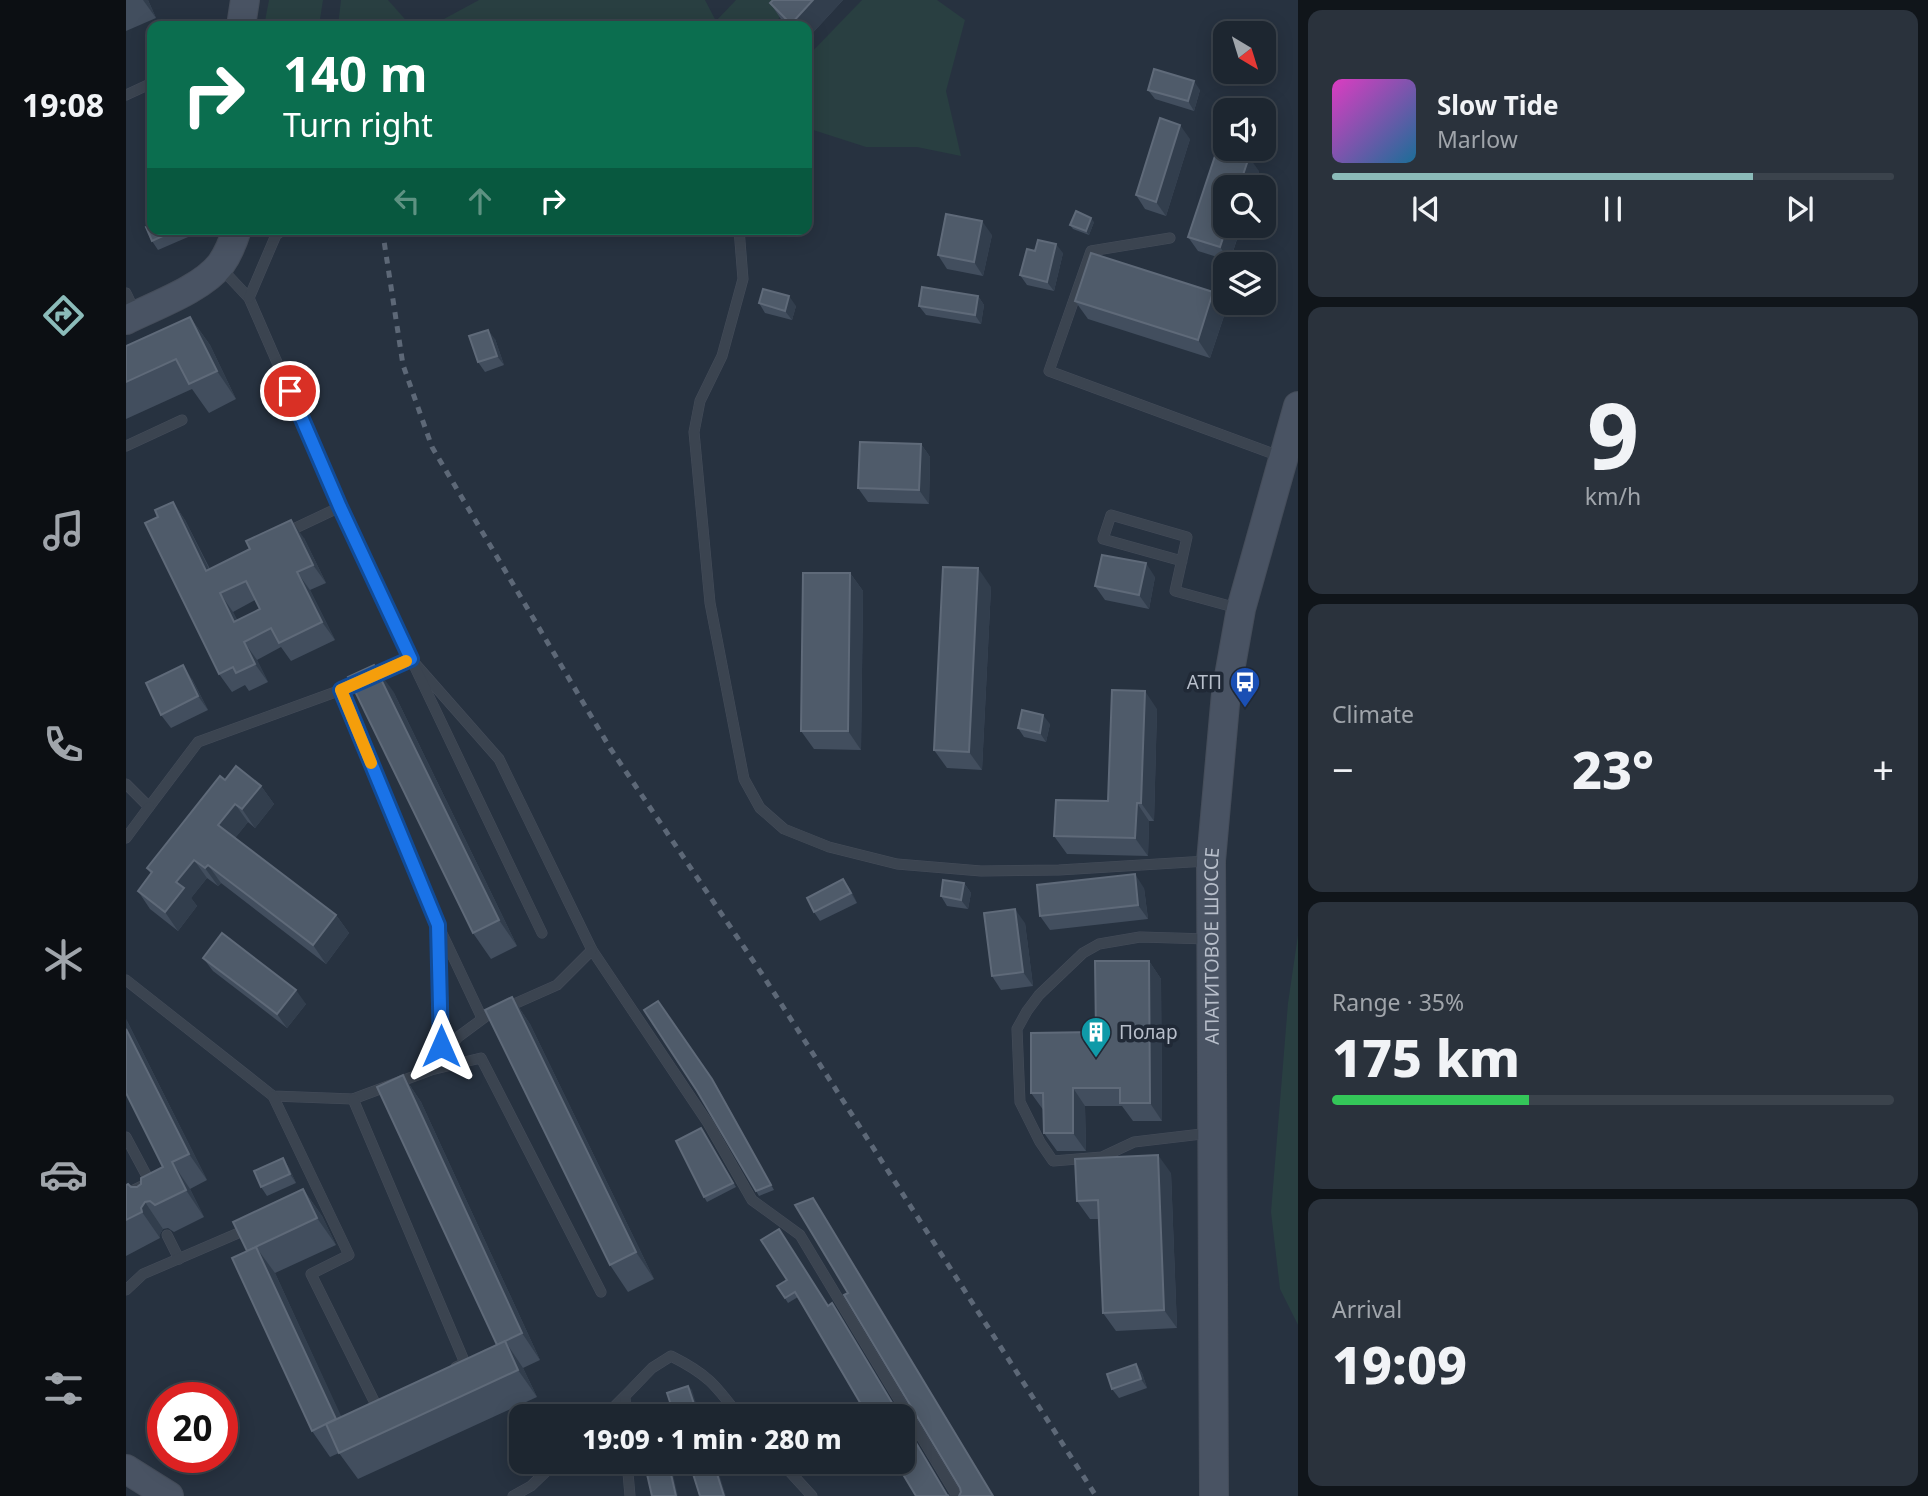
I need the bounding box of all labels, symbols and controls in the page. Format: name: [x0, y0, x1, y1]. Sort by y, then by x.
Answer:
north arrow: [1213, 21, 1276, 84]
map controls: [1213, 21, 1276, 315]
text: 140 m: [283, 40, 428, 106]
icon: right: [168, 49, 259, 140]
text: 19:08: [22, 83, 104, 126]
text: Slow Tide: [1437, 87, 1559, 123]
button: sound: [1213, 98, 1276, 161]
text: Turn right: [283, 103, 433, 146]
text: Marlow: [1437, 123, 1518, 155]
button: search: [1213, 175, 1276, 238]
icon: left: [388, 182, 426, 220]
icon: ahead: [461, 182, 499, 220]
icon: right: [534, 182, 572, 220]
icon: previous: [1407, 190, 1445, 228]
icon: pause: [1594, 190, 1632, 228]
icon: next: [1781, 190, 1819, 228]
button: layers: [1213, 252, 1276, 315]
icon: directions: [39, 291, 88, 340]
pin: [260, 361, 320, 421]
icon: arrive: [271, 372, 309, 410]
text: 9: [1587, 372, 1639, 496]
text: km/h: [1585, 480, 1641, 512]
icon: music: [39, 506, 88, 555]
bus stop icon: АТП: [1228, 665, 1262, 709]
place label: АТП: [1187, 669, 1222, 695]
text: Climate: [1332, 698, 1414, 730]
icon: phone: [39, 720, 88, 769]
text: 23°: [1572, 733, 1654, 804]
text: −: [1332, 743, 1354, 795]
text: +: [1872, 743, 1894, 795]
street label: АПАТИТОВОЕ ШОССЕ: [1198, 846, 1225, 1045]
icon: climate: [39, 935, 88, 984]
text: Range · 35%: [1332, 986, 1464, 1018]
position arrow: [404, 1009, 478, 1083]
building icon: Полар: [1079, 1015, 1113, 1059]
place label: Полар: [1119, 1019, 1177, 1045]
text: 175 km: [1332, 1021, 1520, 1092]
icon: car: [39, 1150, 88, 1199]
text: Arrival: [1332, 1293, 1402, 1325]
text: 19:09: [1332, 1328, 1467, 1399]
icon: filters: [39, 1364, 88, 1413]
speed limit sign: 20: [147, 1382, 238, 1473]
text: 19:09 · 1 min · 280 m: [582, 1421, 842, 1457]

